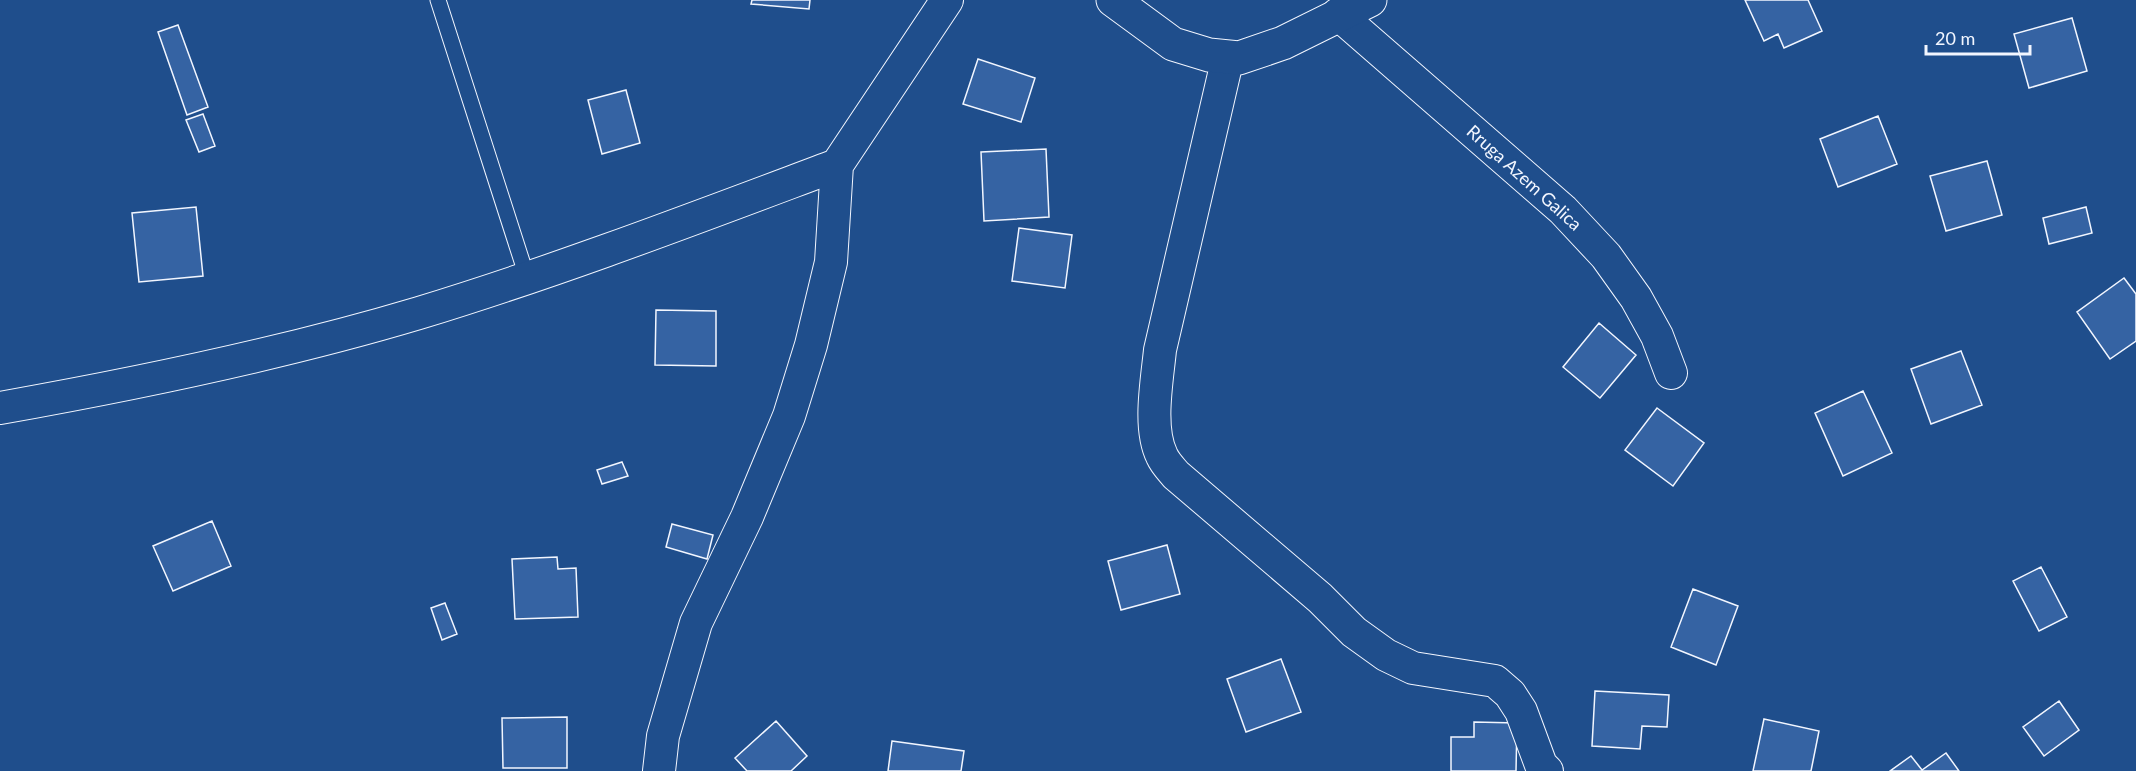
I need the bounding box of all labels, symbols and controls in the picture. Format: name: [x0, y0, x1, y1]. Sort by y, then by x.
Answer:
scale bar: [1926, 18, 2030, 56]
text: 20 m: [1935, 27, 1975, 49]
street label: Rruga Azem Galica: [1463, 120, 1587, 235]

